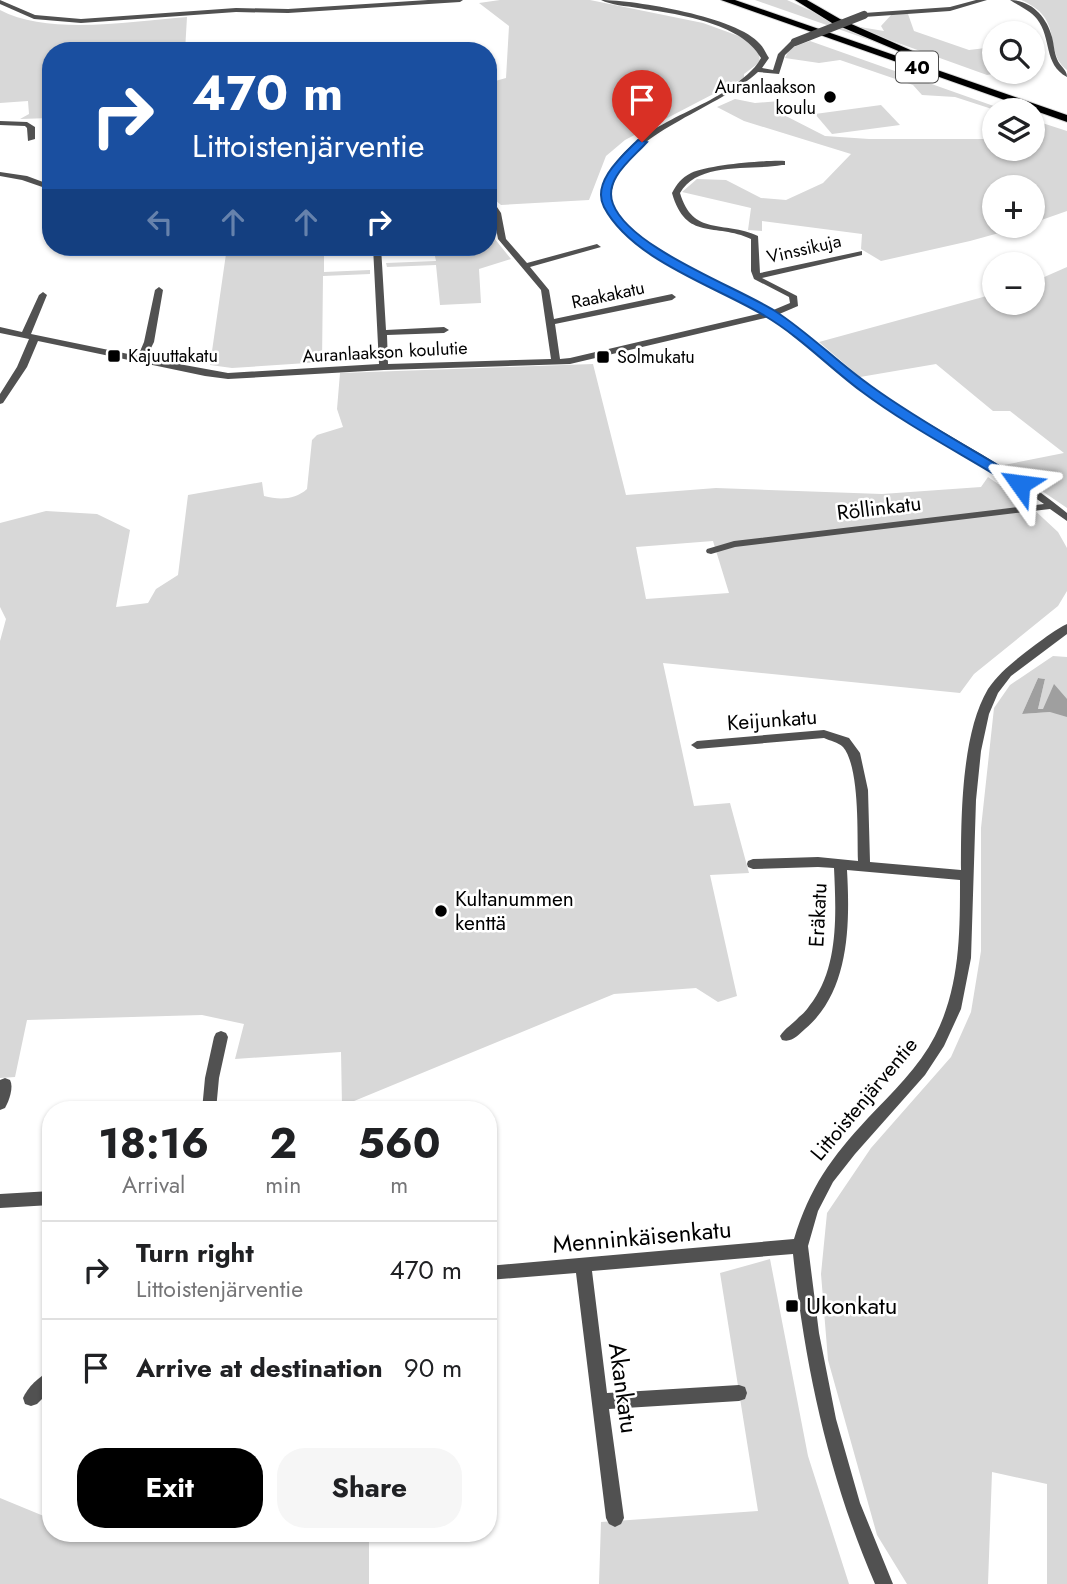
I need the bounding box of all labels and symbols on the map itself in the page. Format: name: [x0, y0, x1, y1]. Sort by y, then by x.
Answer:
road number: 40: [896, 52, 938, 82]
pin: [612, 70, 672, 142]
place label: Auranlaakson koulu: [715, 74, 816, 121]
marker: Auranlaakson koulu: [822, 89, 838, 105]
street label: Vinssikuja: [764, 228, 844, 270]
street label: Raakakatu: [569, 275, 647, 315]
street label: Auranlaakson koulutie: [302, 335, 468, 369]
place label: Kajuuttakatu: [128, 343, 218, 369]
place label: Solmukatu: [617, 344, 695, 370]
marker: Kajuuttakatu: [106, 348, 122, 364]
marker: Solmukatu: [595, 349, 611, 365]
position arrow: [983, 447, 1057, 521]
street label: Röllinkatu: [835, 488, 923, 528]
street label: Keijunkatu: [726, 702, 818, 738]
street label: Eräkatu: [801, 882, 835, 948]
place label: Kultanummen kenttä: [455, 884, 574, 938]
marker: Kultanummen kenttä: [433, 903, 449, 919]
street label: Littoistenjärventie: [803, 1031, 925, 1167]
street label: Menninkäisenkatu: [551, 1211, 733, 1262]
place label: Ukonkatu: [806, 1288, 897, 1323]
marker: Ukonkatu: [784, 1298, 800, 1314]
street label: Akankatu: [600, 1340, 647, 1435]

